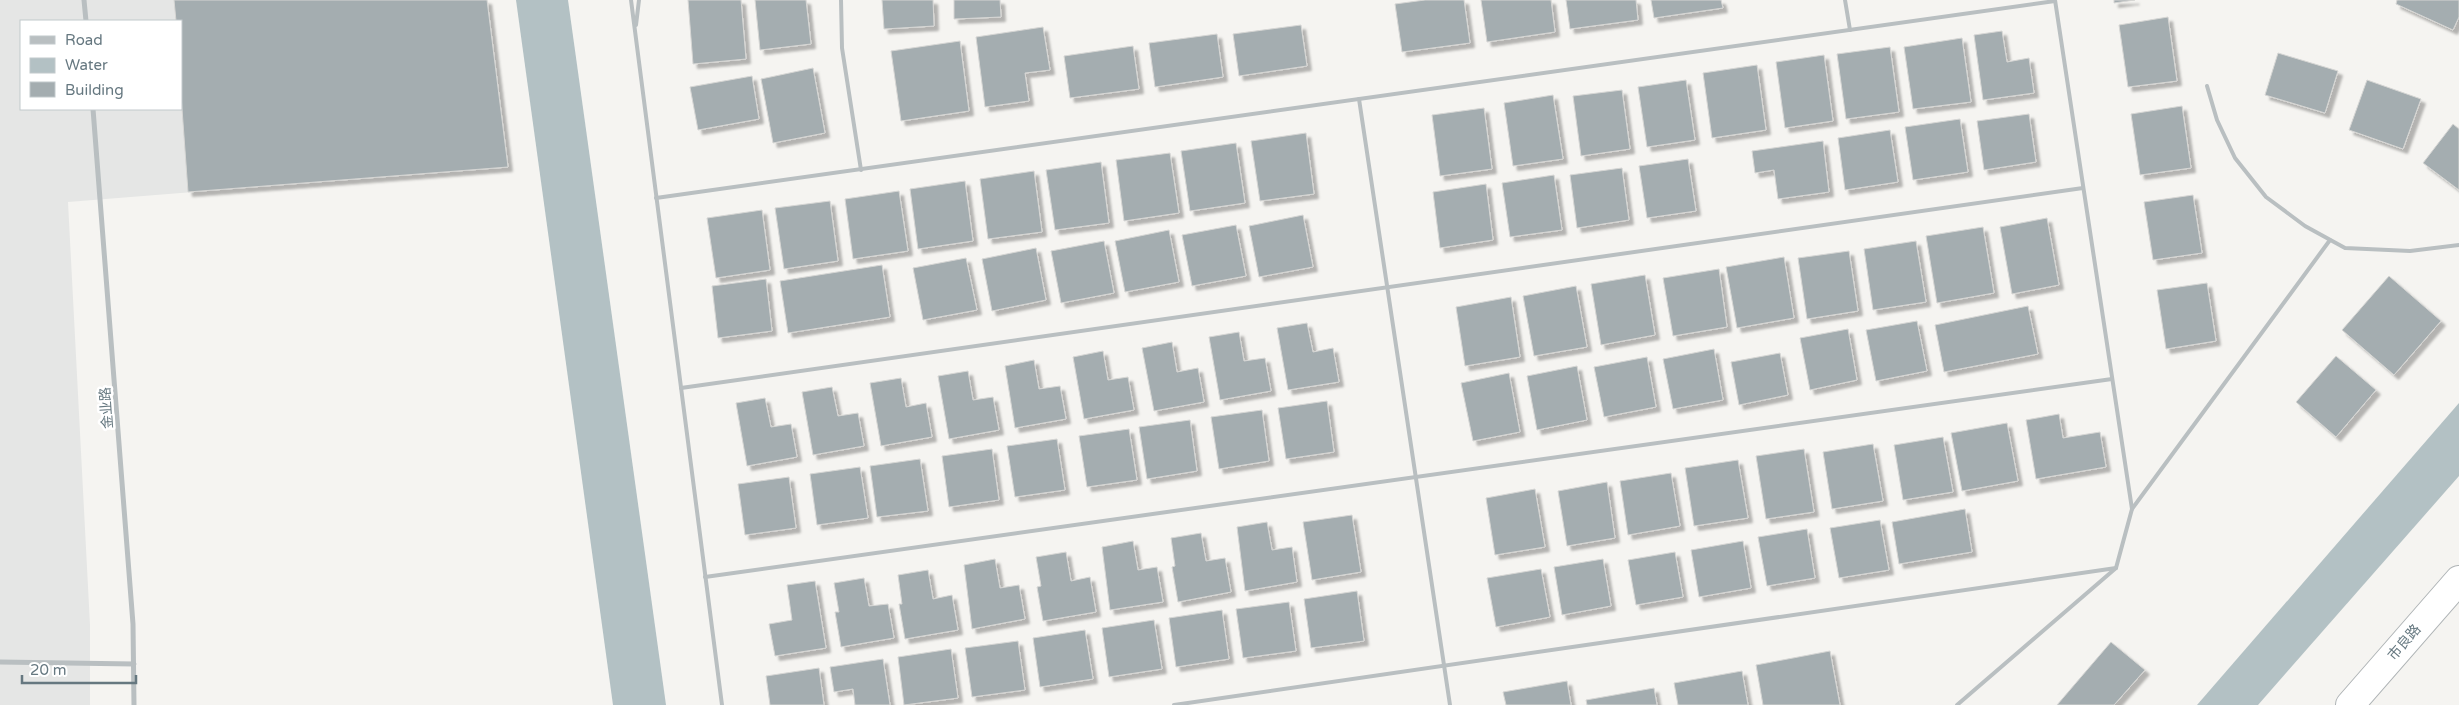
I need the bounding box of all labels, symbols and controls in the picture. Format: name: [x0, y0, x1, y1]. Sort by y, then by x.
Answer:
legend: [20, 20, 182, 110]
text: Road: [65, 31, 103, 49]
text: Water: [65, 56, 108, 74]
text: Building: [65, 81, 124, 99]
street label: 金业路: [97, 386, 116, 430]
street label: 市良路: [2384, 621, 2425, 664]
scale bar: [22, 652, 136, 684]
text: 20 m: [30, 661, 67, 679]

